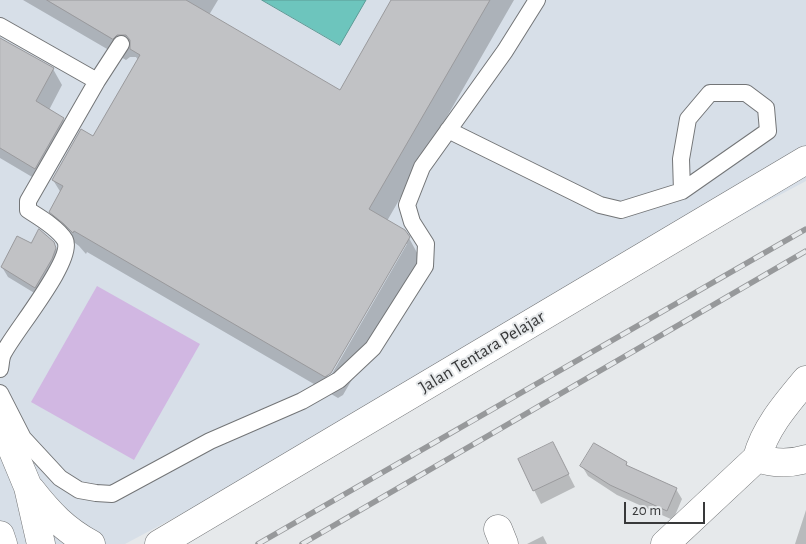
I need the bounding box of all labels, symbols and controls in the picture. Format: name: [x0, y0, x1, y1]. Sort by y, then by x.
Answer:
street label: Jalan Tentara Pelajar: [415, 306, 549, 398]
scale bar: [626, 492, 707, 524]
text: 20 m: [632, 503, 661, 518]

